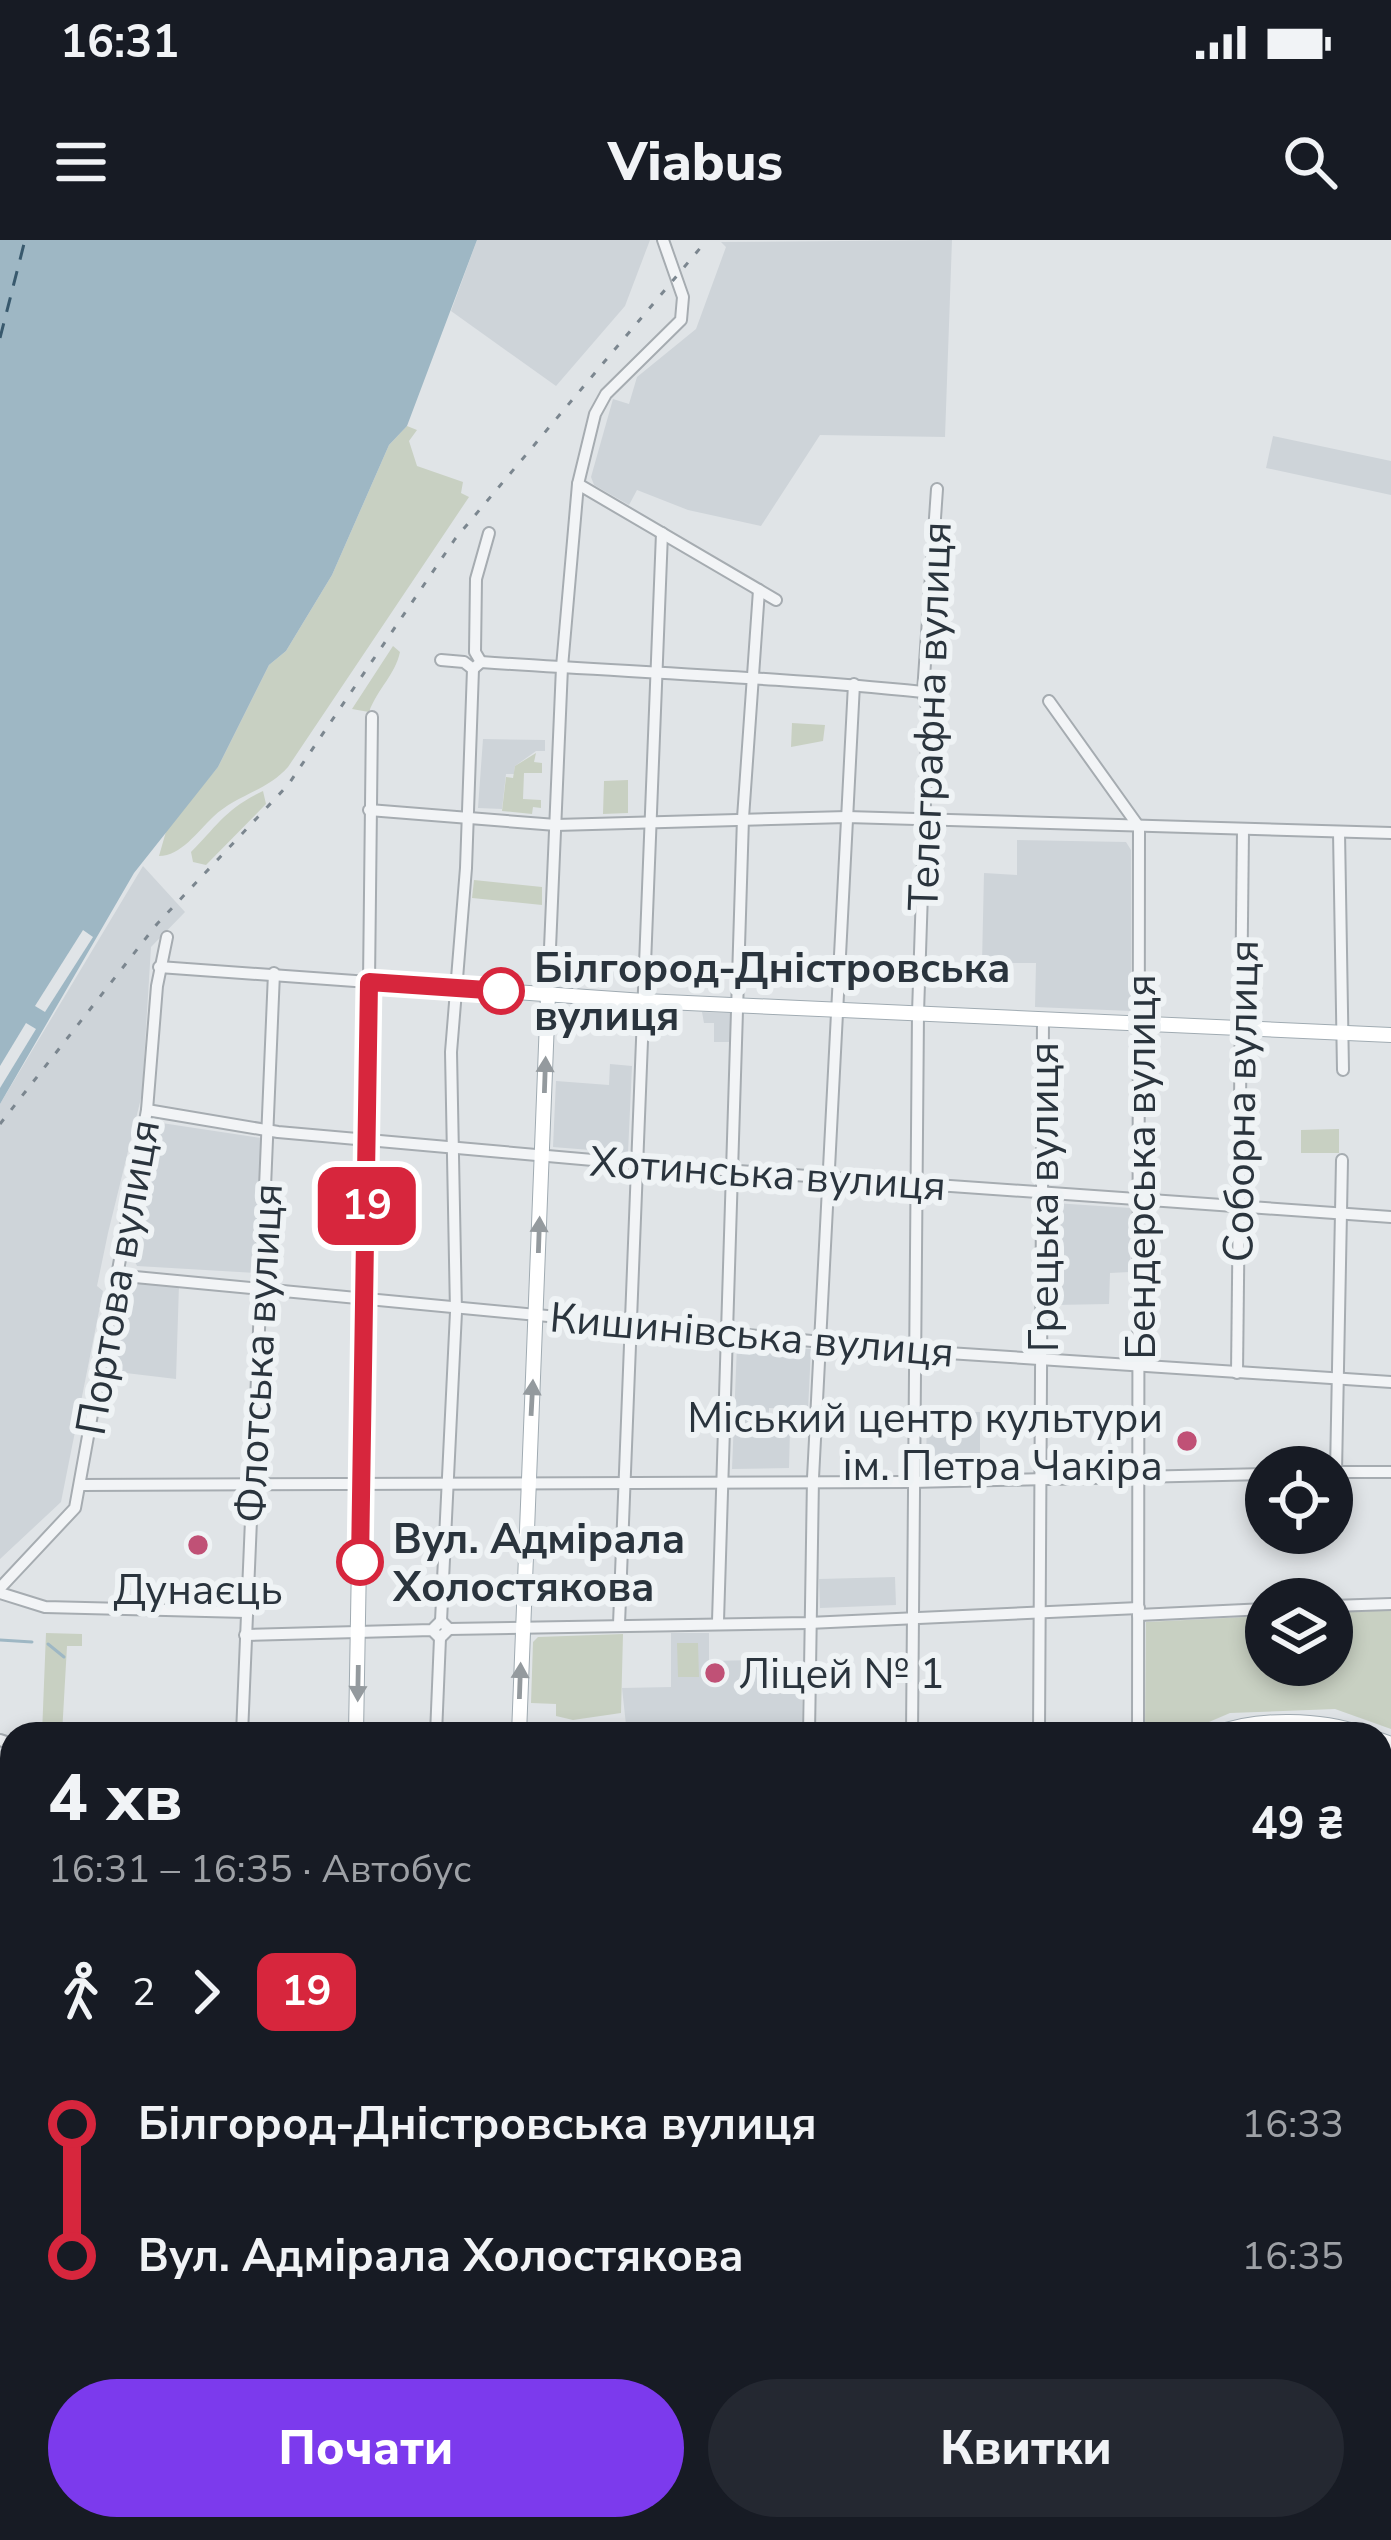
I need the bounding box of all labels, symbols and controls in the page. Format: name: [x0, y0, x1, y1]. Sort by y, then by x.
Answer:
text: 16:31: [60, 12, 179, 73]
text: Viabus: [608, 125, 783, 199]
icon: menu: [48, 129, 114, 195]
icon: search: [1277, 129, 1343, 195]
street label: Телеграфна вулиця: [895, 521, 966, 911]
street label: Соборна вулиця: [1210, 939, 1273, 1263]
place label: Білгород-Дністровська вулиця: [534, 940, 1011, 1045]
marker: Білгород-Дністровська вулиця: [479, 969, 523, 1013]
street label: Бендерська вулиця: [1113, 974, 1170, 1360]
street label: Грецька вулиця: [1016, 1042, 1073, 1352]
one-way arrow: [536, 1055, 555, 1093]
street label: Портова вулиця: [63, 1115, 174, 1439]
street label: Хотинська вулиця: [588, 1134, 948, 1215]
line badge: 19: [313, 1167, 421, 1245]
text: 19: [342, 1177, 392, 1234]
street label: Флотська вулиця: [222, 1182, 297, 1524]
one-way arrow: [530, 1215, 549, 1253]
street label: Кишинівська вулиця: [547, 1289, 956, 1382]
one-way arrow: [523, 1378, 542, 1416]
place label: Міський центр культури ім. Петра Чакіра: [687, 1390, 1163, 1495]
marker: Міський центр культури ім. Петра Чакіра: [1174, 1428, 1200, 1454]
map controls: [1245, 1446, 1353, 1686]
button: locate: [1245, 1446, 1353, 1554]
place label: Вул. Адмірала Холостякова: [392, 1511, 685, 1616]
marker: Дунаєць: [185, 1532, 211, 1558]
marker: Вул. Адмірала Холостякова: [338, 1540, 382, 1584]
place label: Дунаєць: [113, 1562, 283, 1619]
button: layers: [1245, 1578, 1353, 1686]
place label: Ліцей № 1: [739, 1646, 945, 1703]
marker: Ліцей № 1: [702, 1660, 728, 1686]
one-way arrow: [511, 1661, 530, 1699]
one-way arrow: [348, 1665, 367, 1703]
text: 4 хв: [48, 1753, 182, 1843]
text: 49 ₴: [1251, 1794, 1344, 1855]
text: 16:31 – 16:35 · Автобус: [48, 1843, 471, 1896]
icon: walk: [48, 1959, 114, 2025]
icon: forward: [173, 1959, 239, 2025]
text: 19: [281, 1963, 332, 2020]
text: 2: [132, 1966, 155, 2019]
text: Білгород-Дністровська вулиця: [138, 2094, 817, 2155]
text: 16:33: [1242, 2098, 1344, 2151]
text: Вул. Адмірала Холостякова: [138, 2226, 744, 2287]
text: 16:35: [1242, 2230, 1344, 2283]
button: Почати: [48, 2379, 684, 2517]
button: Квитки: [708, 2379, 1344, 2517]

